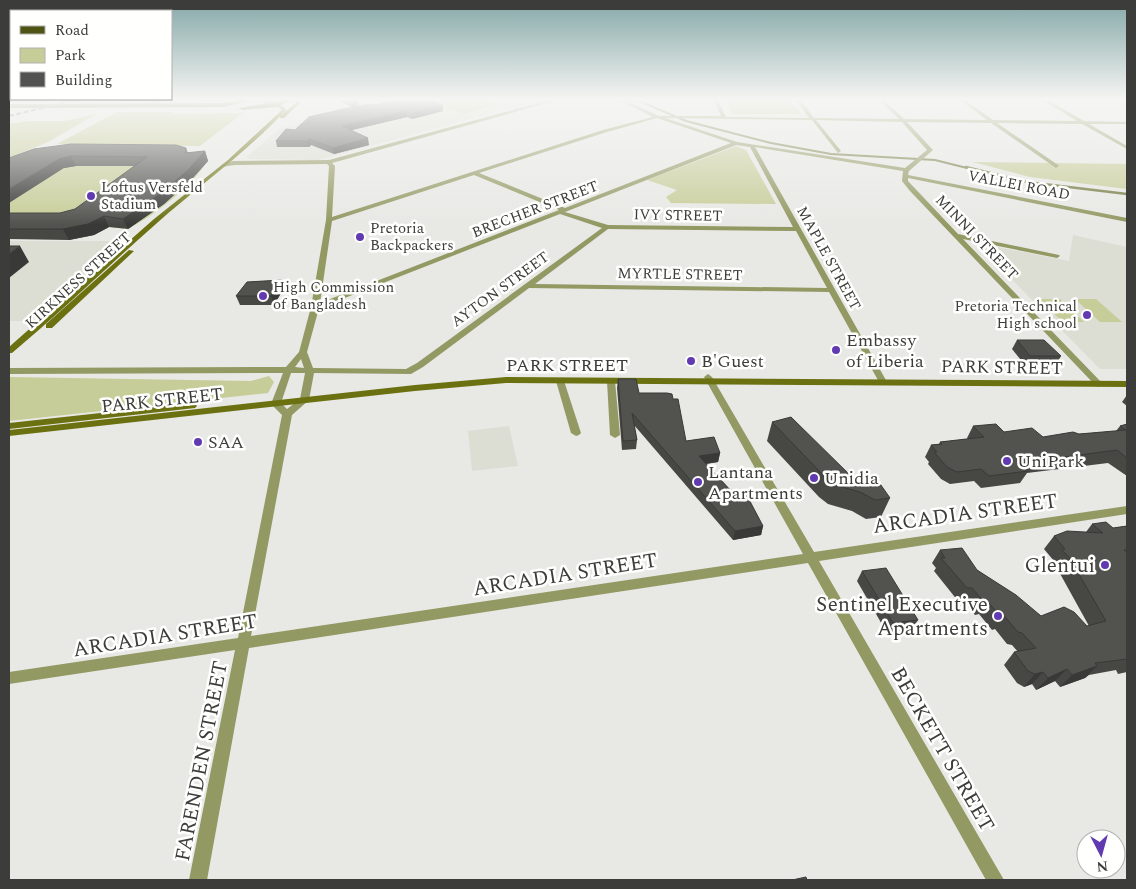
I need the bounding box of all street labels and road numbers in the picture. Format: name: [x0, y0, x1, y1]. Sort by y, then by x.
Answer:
street label: VALLEI ROAD: [966, 164, 1072, 207]
street label: BRECHER STREET: [469, 175, 602, 244]
street label: MINNI STREET: [930, 189, 1024, 285]
street label: MAPLE STREET: [790, 202, 867, 314]
street label: IVY STREET: [633, 203, 723, 228]
street label: KIRKNESS STREET: [20, 226, 137, 335]
street label: AYTON STREET: [446, 246, 554, 333]
street label: MYRTLE STREET: [617, 262, 743, 287]
street label: PARK STREET: [506, 352, 628, 379]
street label: PARK STREET: [941, 353, 1063, 382]
street label: PARK STREET: [100, 381, 224, 420]
street label: ARCADIA STREET: [871, 485, 1060, 543]
street label: ARCADIA STREET: [471, 545, 660, 605]
street label: ARCADIA STREET: [71, 606, 260, 666]
street label: FARENDEN STREET: [167, 658, 237, 864]
street label: BECKETT STREET: [882, 661, 1003, 838]

